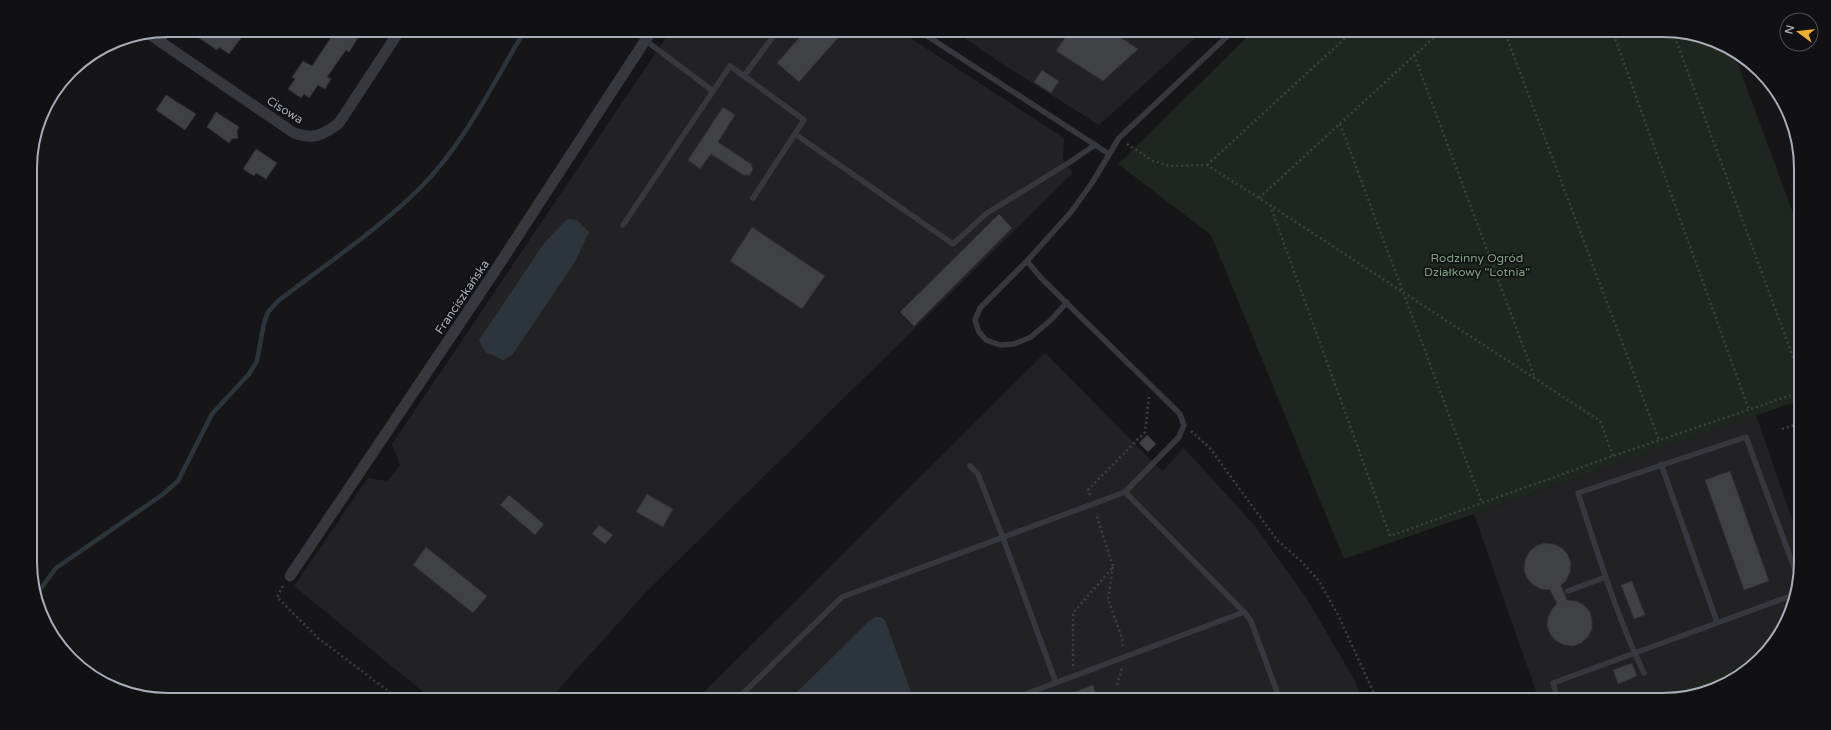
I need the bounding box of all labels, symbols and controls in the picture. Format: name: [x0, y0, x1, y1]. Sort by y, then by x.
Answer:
north arrow: [1779, 12, 1819, 52]
text: N: [1782, 24, 1797, 35]
street label: Cisowa: [264, 93, 306, 127]
park label: Rodzinny Ogród Działkowy "Lotnia": [1424, 251, 1530, 279]
street label: Franciszkańska: [432, 257, 492, 337]

